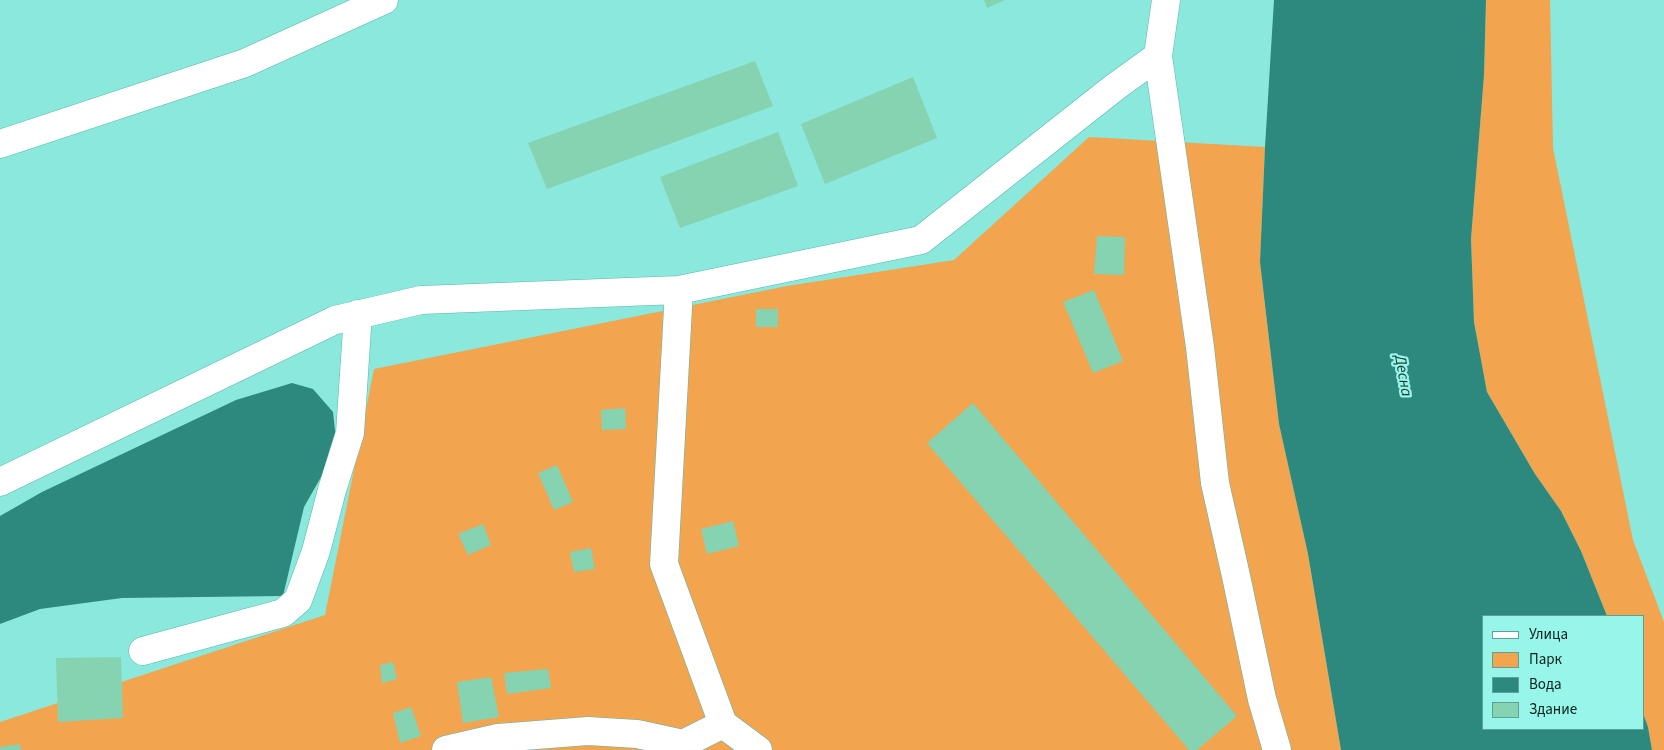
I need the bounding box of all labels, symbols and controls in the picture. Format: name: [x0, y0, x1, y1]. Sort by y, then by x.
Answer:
water label: Десна: [1389, 354, 1415, 398]
legend: [1482, 615, 1644, 730]
text: Улица: [1529, 624, 1568, 645]
text: Парк: [1529, 649, 1562, 670]
text: Вода: [1529, 674, 1562, 695]
text: Здание: [1529, 699, 1577, 720]

